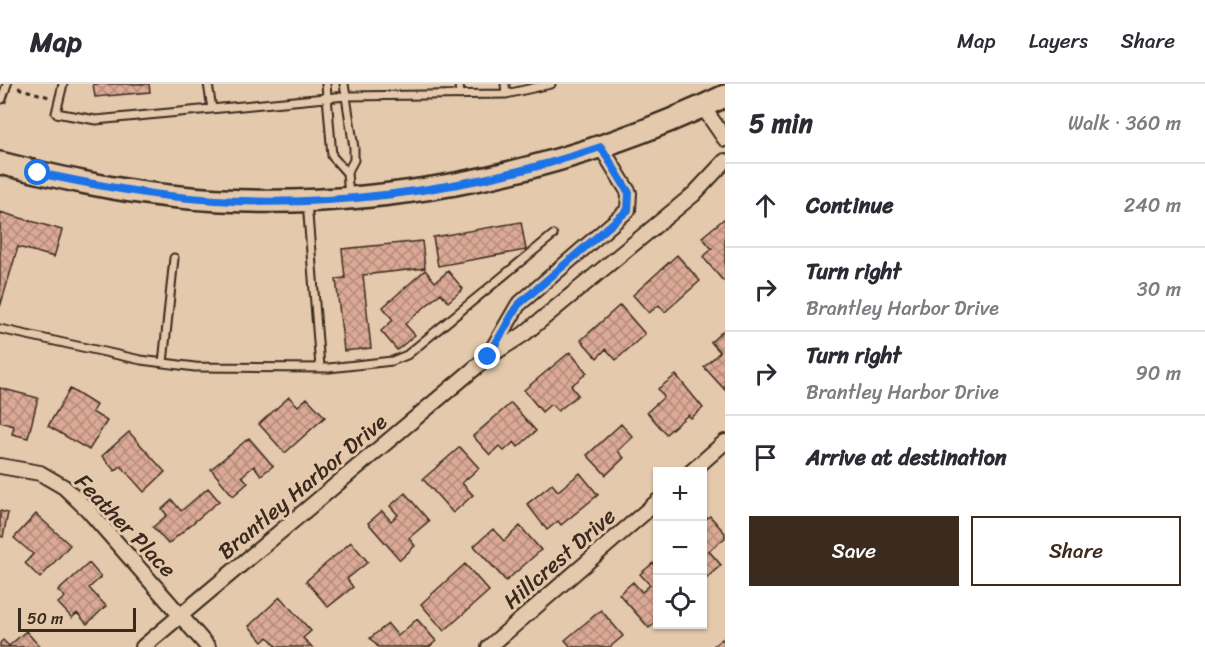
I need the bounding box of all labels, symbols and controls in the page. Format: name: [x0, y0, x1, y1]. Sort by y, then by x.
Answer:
text: Map: [30, 17, 82, 66]
text: Map: [957, 22, 996, 60]
text: Layers: [1029, 22, 1088, 60]
text: Share: [1121, 22, 1175, 60]
text: 5 min: [749, 100, 813, 146]
text: Walk · 360 m: [1068, 106, 1181, 141]
route start: [24, 159, 50, 185]
text: Continue: [806, 186, 894, 225]
text: 240 m: [1124, 188, 1181, 223]
icon: ahead: [749, 189, 782, 222]
text: Turn right: [806, 252, 901, 291]
text: 30 m: [1137, 272, 1181, 307]
icon: right: [749, 273, 782, 306]
text: Brantley Harbor Drive: [806, 291, 999, 326]
text: Turn right: [806, 336, 901, 375]
route end: [474, 343, 500, 369]
text: 90 m: [1136, 356, 1181, 391]
icon: right: [749, 357, 782, 390]
text: Brantley Harbor Drive: [806, 375, 999, 410]
street label: Brantley Harbor Drive: [209, 403, 396, 569]
text: Arrive at destination: [806, 438, 1007, 477]
icon: arrive: [749, 441, 782, 474]
street label: Feather Place: [65, 464, 186, 587]
map controls: [653, 467, 707, 629]
button: +: [653, 467, 707, 521]
street label: Hillcrest Drive: [494, 498, 625, 619]
button: Save: [749, 516, 959, 586]
button: Share: [971, 516, 1181, 586]
button: −: [653, 521, 707, 575]
button: locate: [653, 575, 707, 629]
text: 50 m: [27, 604, 63, 633]
scale bar: [18, 605, 136, 632]

